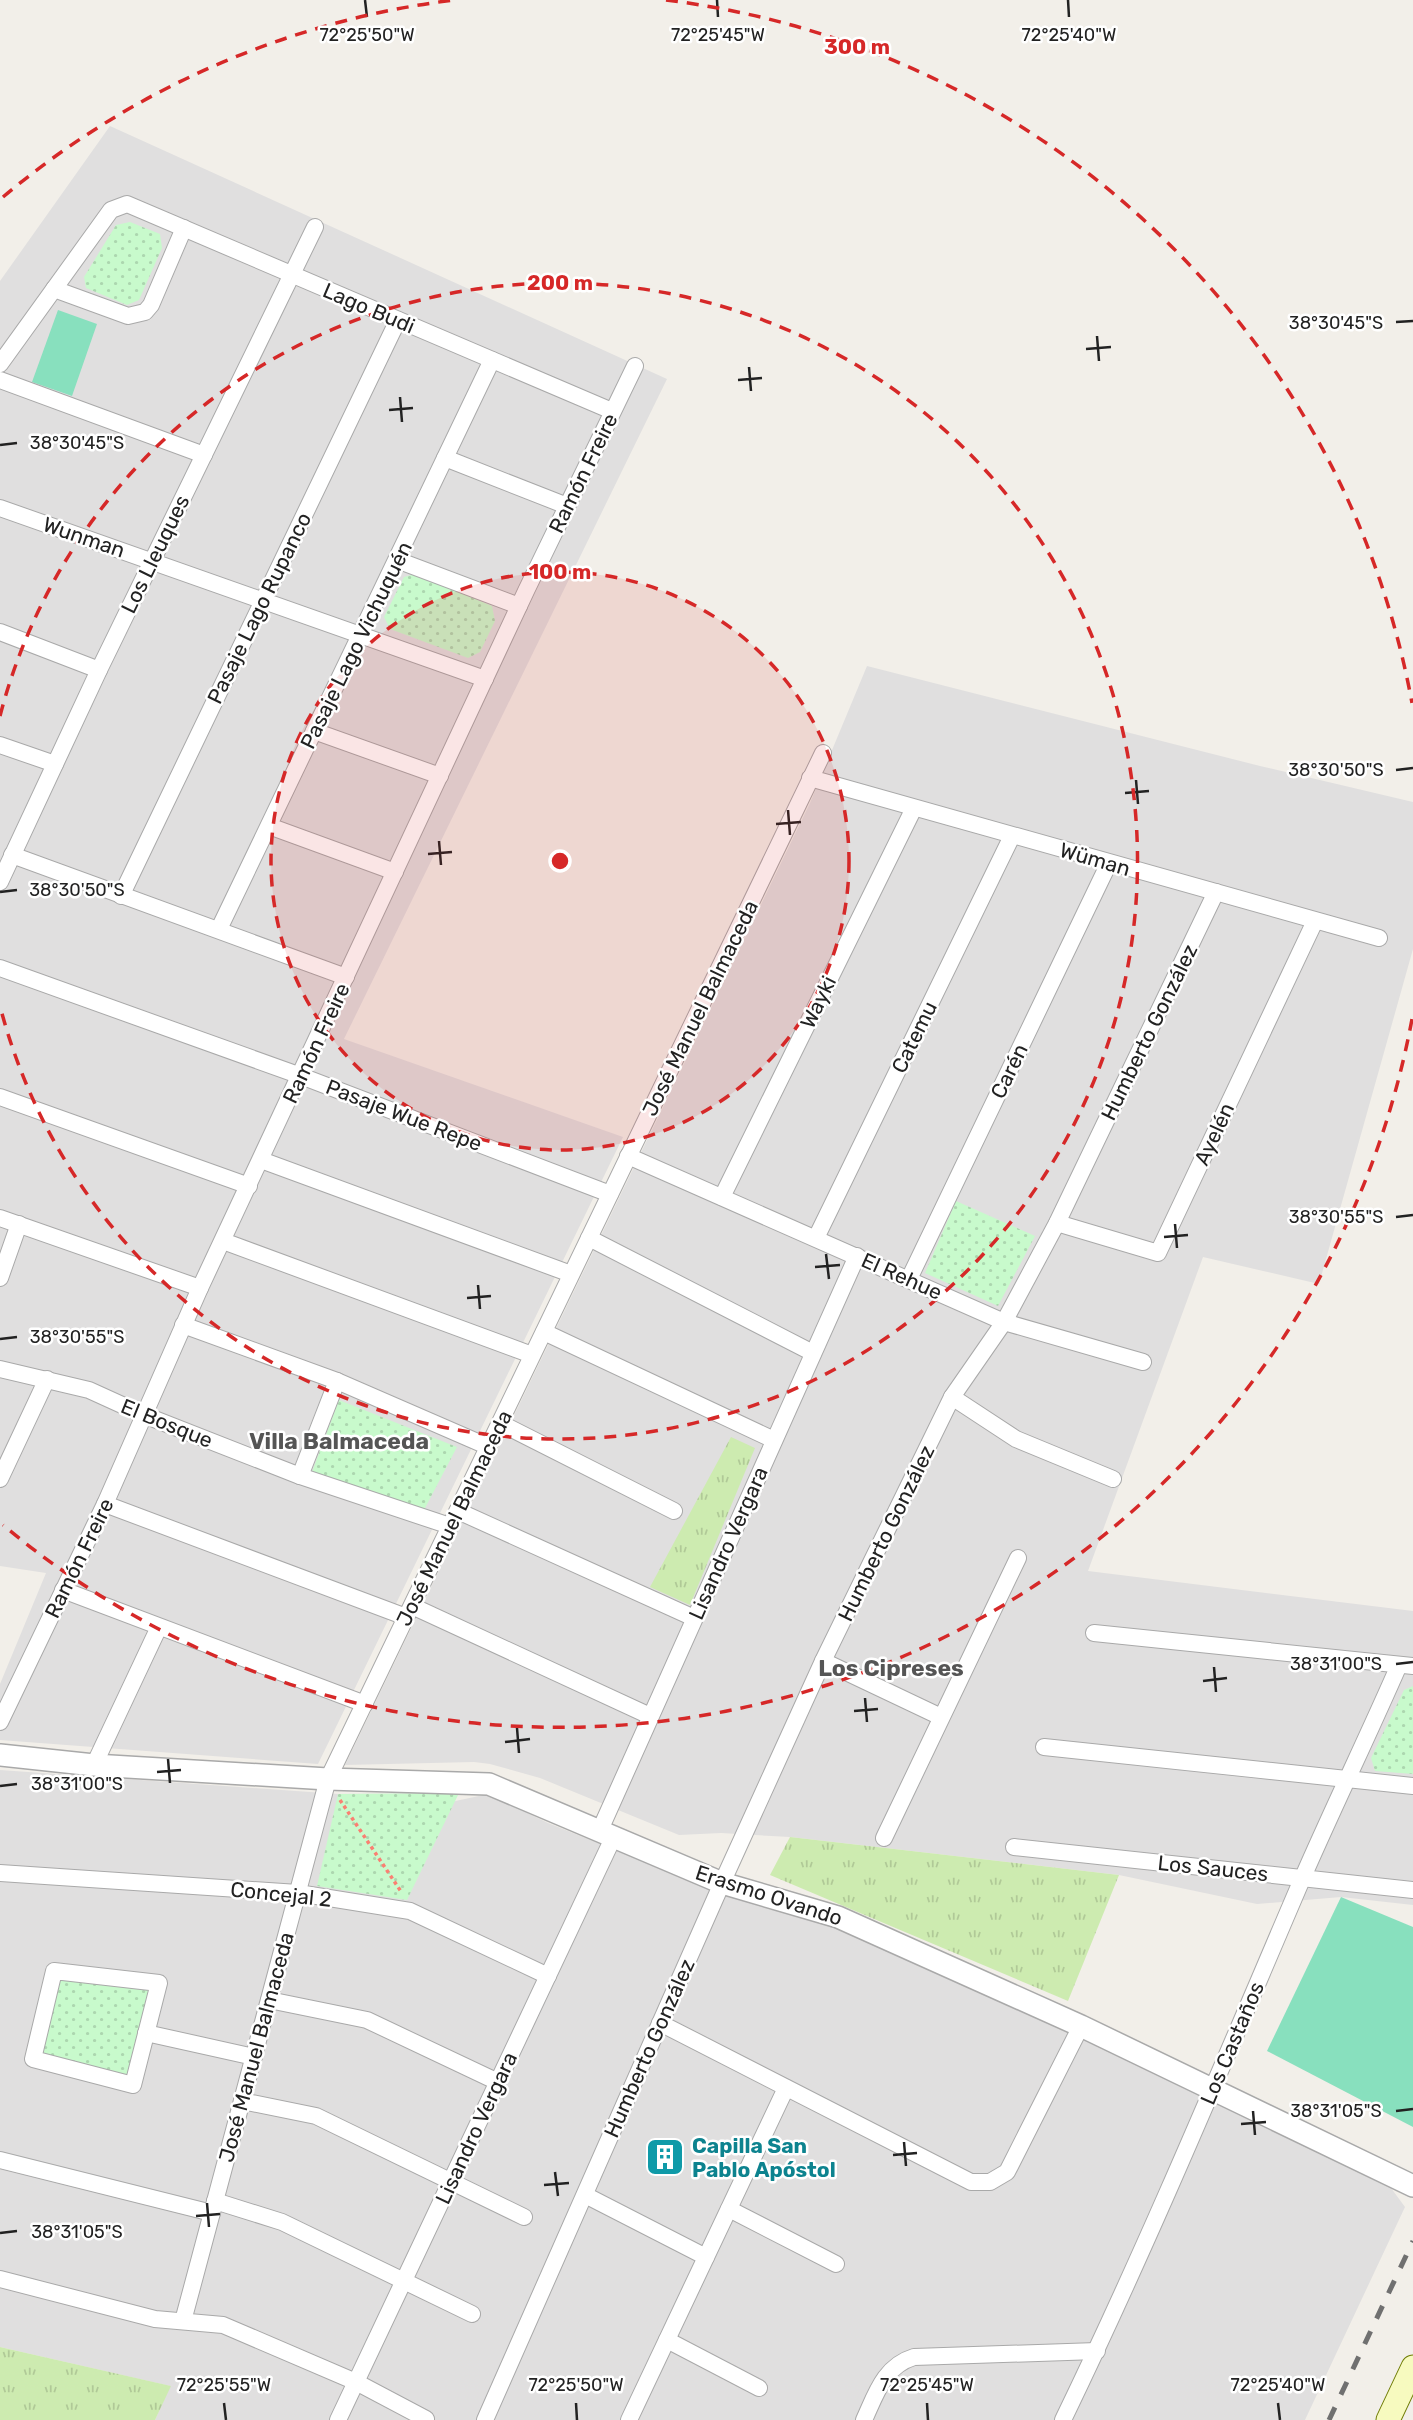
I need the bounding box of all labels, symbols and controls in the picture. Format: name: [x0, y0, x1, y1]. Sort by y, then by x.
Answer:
text: 72°25'50"W: [319, 24, 415, 46]
text: 72°25'45"W: [671, 24, 765, 46]
text: 72°25'40"W: [1022, 24, 1116, 46]
text: 300 m: [824, 34, 890, 59]
text: 200 m: [527, 270, 593, 295]
street label: Lago Budi: [319, 277, 419, 339]
text: 38°30'45"S: [1289, 312, 1383, 334]
street label: Ramón Freire: [543, 409, 623, 537]
text: 38°30'45"S: [30, 432, 124, 454]
street label: Los Lleuques: [116, 491, 194, 617]
street label: Pasaje Lago Rupanco: [202, 508, 316, 708]
street label: Wunman: [40, 511, 128, 563]
street label: Pasaje Lago Vichuquén: [295, 537, 417, 753]
text: 100 m: [529, 559, 591, 584]
text: 38°30'50"S: [1288, 759, 1384, 781]
street label: Wüman: [1057, 837, 1133, 881]
centre of rings: [548, 849, 572, 873]
text: 38°30'50"S: [29, 879, 125, 901]
street label: José Manuel Balmaceda: [637, 896, 763, 1120]
street label: Humberto González: [1095, 940, 1203, 1124]
street label: Wayki: [795, 972, 841, 1032]
street label: Ramón Freire: [277, 979, 355, 1107]
street label: Catemu: [886, 997, 942, 1077]
street label: Carén: [985, 1040, 1033, 1102]
street label: Pasaje Wue Repe: [322, 1074, 486, 1156]
street label: Ayelén: [1189, 1099, 1239, 1169]
text: 38°30'55"S: [1289, 1206, 1383, 1228]
street label: El Rehue: [858, 1247, 946, 1305]
text: 38°30'55"S: [30, 1326, 124, 1348]
street label: El Bosque: [117, 1393, 217, 1453]
street label: José Manuel Balmaceda: [391, 1406, 517, 1630]
district label: Villa Balmaceda: [249, 1427, 429, 1455]
street label: Humberto González: [832, 1441, 940, 1625]
street label: Lisandro Vergara: [683, 1463, 773, 1623]
street label: Ramón Freire: [39, 1494, 119, 1622]
text: 38°31'00"S: [1290, 1653, 1382, 1675]
district label: Los Cipreses: [818, 1654, 964, 1682]
text: 38°31'00"S: [31, 1773, 123, 1795]
street label: Los Sauces: [1157, 1850, 1269, 1886]
street label: Erasmo Ovando: [692, 1859, 846, 1931]
street label: Concejal 2: [229, 1876, 333, 1912]
street label: José Manuel Balmaceda: [213, 1929, 299, 2165]
street label: Humberto González: [598, 1955, 700, 2141]
street label: Los Castaños: [1195, 1978, 1269, 2108]
street label: Lisandro Vergara: [430, 2048, 522, 2208]
text: 38°31'05"S: [1290, 2100, 1382, 2122]
place label: Capilla San Pablo Apóstol: [692, 2133, 836, 2182]
building icon: Capilla San Pablo Apóstol: [644, 2136, 686, 2178]
text: 38°31'05"S: [31, 2221, 123, 2243]
text: 72°25'55"W: [177, 2374, 271, 2396]
text: 72°25'50"W: [528, 2374, 624, 2396]
text: 72°25'45"W: [880, 2374, 974, 2396]
text: 72°25'40"W: [1231, 2374, 1325, 2396]

